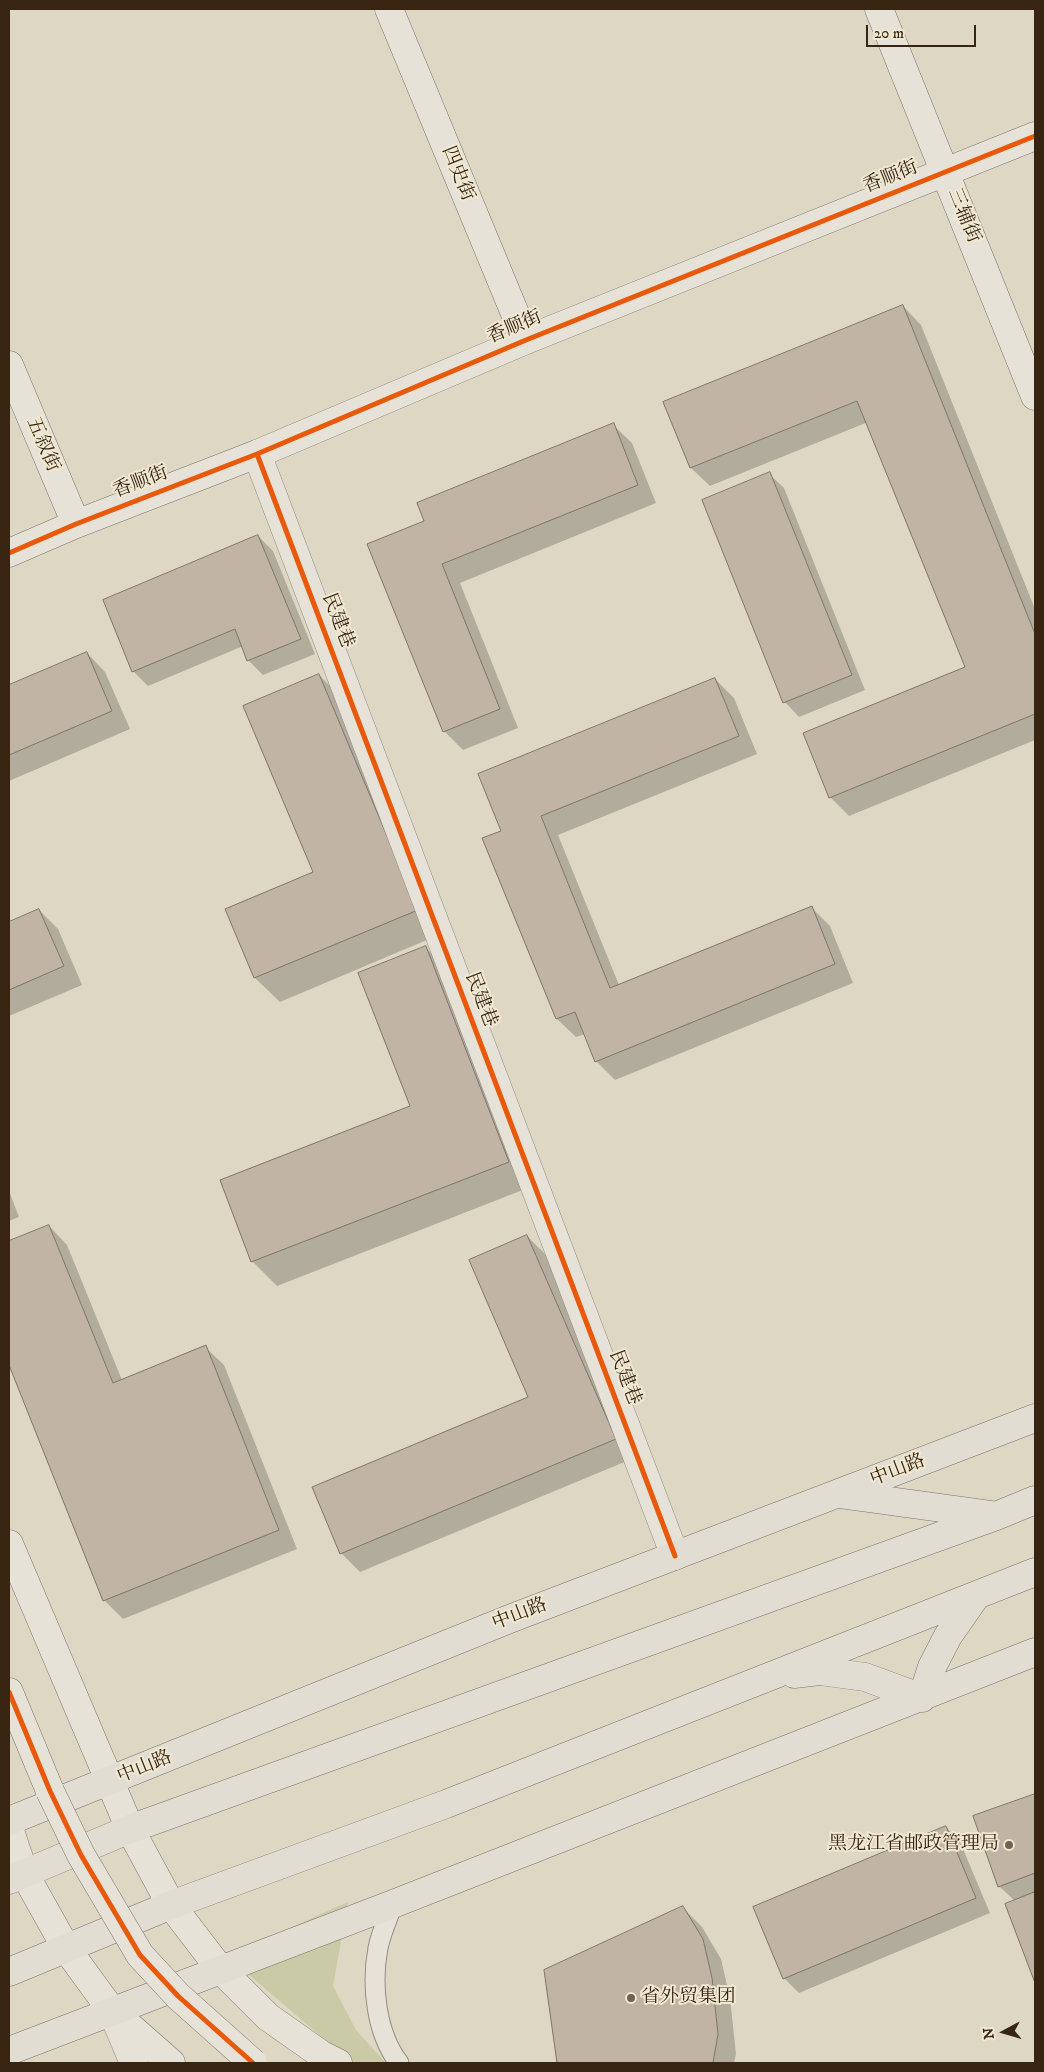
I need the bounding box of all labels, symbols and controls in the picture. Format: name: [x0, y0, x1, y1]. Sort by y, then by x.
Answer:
scale bar: [869, 15, 979, 47]
text: 20 m: [874, 24, 904, 43]
street label: 四史街: [436, 143, 478, 205]
street label: 香顺街: [860, 157, 922, 199]
street label: 三辅街: [942, 185, 984, 247]
street label: 香顺街: [484, 306, 546, 350]
street label: 五叙街: [20, 414, 64, 476]
street label: 香顺街: [110, 462, 172, 504]
street label: 民建巷: [316, 590, 358, 652]
street label: 民建巷: [459, 969, 501, 1031]
street label: 民建巷: [603, 1347, 645, 1409]
street label: 中山路: [867, 1450, 929, 1492]
street label: 中山路: [489, 1594, 551, 1636]
street label: 中山路: [114, 1747, 176, 1789]
place label: 黑龙江省邮政管理局: [828, 1834, 999, 1856]
marker: 黑龙江省邮政管理局: [1003, 1839, 1015, 1851]
place label: 省外贸集团: [641, 1987, 736, 2009]
marker: 省外贸集团: [625, 1992, 637, 2004]
north arrow: [979, 2007, 1029, 2057]
text: N: [980, 2027, 999, 2040]

